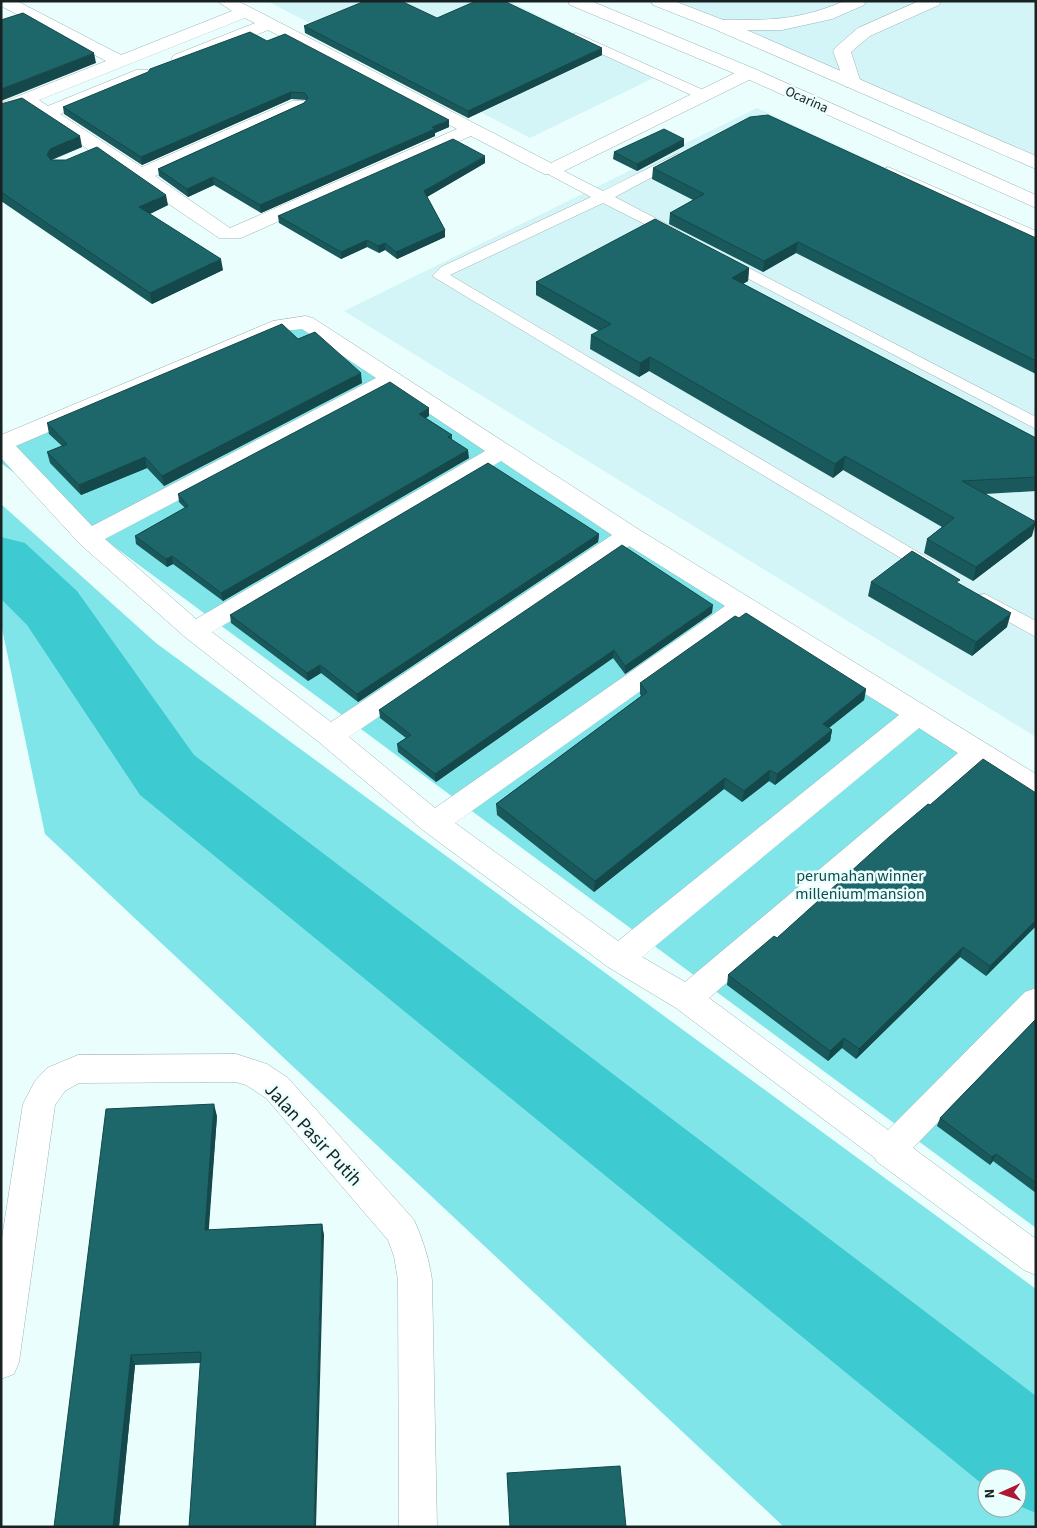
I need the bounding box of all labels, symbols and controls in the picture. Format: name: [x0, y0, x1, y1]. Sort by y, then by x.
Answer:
street label: Ocarina: [782, 81, 832, 118]
park label: perumahan winner millenium mansion: [795, 865, 925, 905]
street label: Jalan Pasir Putih: [258, 1077, 368, 1193]
north arrow: [977, 1468, 1027, 1518]
text: N: [980, 1488, 1000, 1499]

